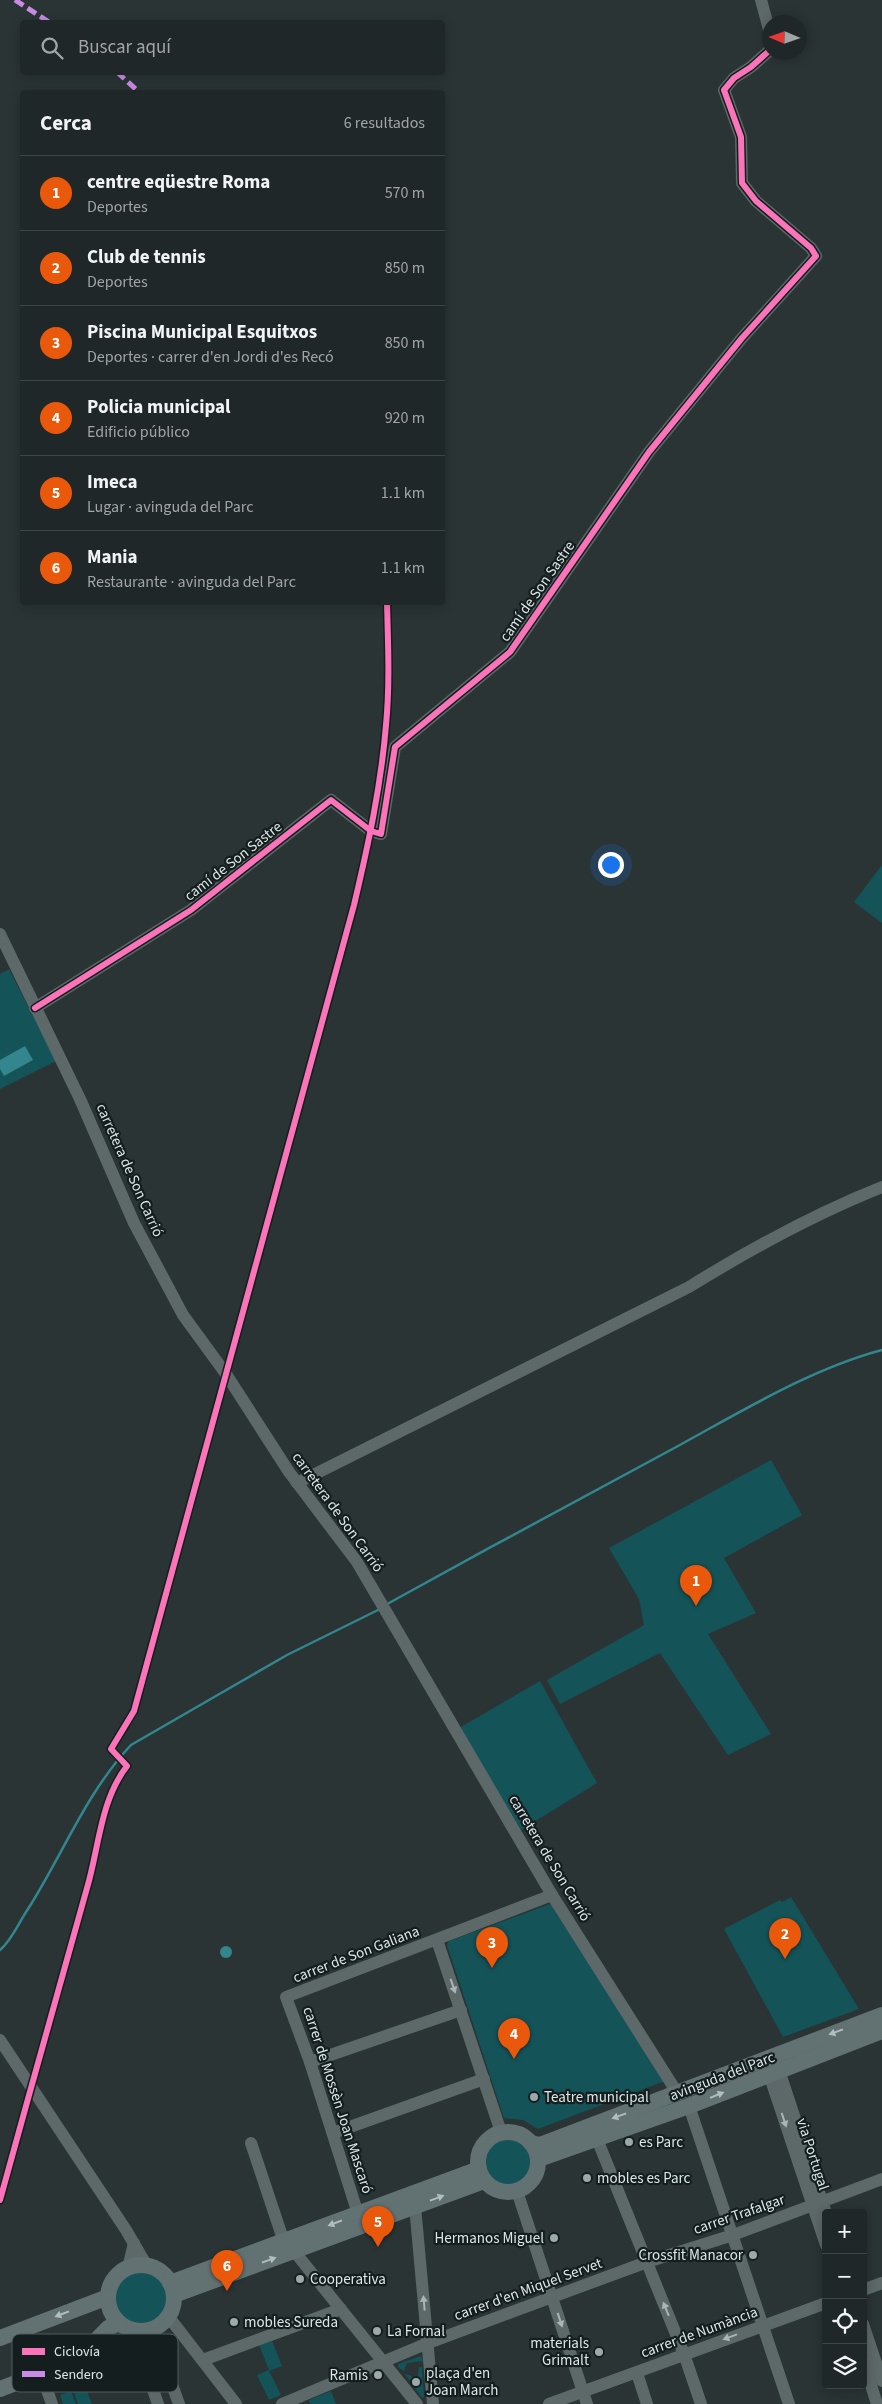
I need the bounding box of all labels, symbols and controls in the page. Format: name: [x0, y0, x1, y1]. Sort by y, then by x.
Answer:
north arrow: [762, 15, 807, 60]
search box: [20, 20, 445, 75]
icon: search: [38, 34, 66, 62]
text: Buscar aquí: [78, 34, 171, 61]
text: Cerca: [40, 108, 92, 138]
text: 6 resultados: [344, 112, 425, 134]
text: centre eqüestre Roma: [87, 169, 270, 196]
text: 1: [52, 182, 60, 204]
text: 570 m: [385, 182, 425, 204]
text: Deportes: [87, 196, 148, 218]
text: Club de tennis: [87, 244, 206, 271]
text: 2: [52, 257, 60, 279]
text: 850 m: [385, 257, 425, 279]
text: Deportes: [87, 271, 148, 293]
text: Piscina Municipal Esquitxos: [87, 319, 317, 346]
text: 3: [52, 332, 60, 354]
text: 850 m: [385, 332, 425, 354]
text: Deportes · carrer d'en Jordi d'es Recó: [87, 346, 334, 368]
text: Policia municipal: [87, 394, 231, 421]
text: 4: [52, 407, 60, 429]
text: 920 m: [385, 407, 425, 429]
text: Edificio público: [87, 421, 190, 443]
text: Imeca: [87, 469, 138, 496]
text: 5: [52, 482, 60, 504]
text: 1.1 km: [381, 482, 425, 504]
text: Lugar · avinguda del Parc: [87, 496, 253, 518]
street label: camí de Son Sastre: [495, 537, 580, 646]
text: Mania: [87, 544, 138, 571]
text: 6: [52, 557, 60, 579]
text: 1.1 km: [381, 557, 425, 579]
text: Restaurante · avinguda del Parc: [87, 571, 296, 593]
street label: camí de Son Sastre: [180, 817, 287, 906]
your location: [598, 852, 624, 878]
street label: carretera de Son Carrió: [91, 1100, 168, 1240]
street label: carretera de Son Carrió: [287, 1448, 388, 1577]
pin: 1: [680, 1565, 712, 1606]
street label: carretera de Son Carrió: [503, 1791, 596, 1925]
pin: 2: [769, 1918, 801, 1959]
street label: carrer de Son Galiana: [290, 1921, 422, 1988]
pin: 3: [476, 1927, 508, 1968]
one-way arrow: [449, 1979, 457, 1994]
street label: carrer de Mossèn Joan Mascaró: [297, 2004, 378, 2196]
pin: 4: [498, 2018, 530, 2059]
one-way arrow: [829, 2029, 844, 2036]
street label: avinguda del Parc: [667, 2047, 778, 2106]
place label: Teatre municipal: [544, 2087, 649, 2108]
marker: Teatre municipal: [528, 2091, 540, 2103]
one-way arrow: [710, 2091, 724, 2099]
one-way arrow: [611, 2112, 626, 2120]
one-way arrow: [781, 2113, 789, 2128]
street label: via Portugal: [791, 2115, 834, 2193]
place label: es Parc: [639, 2132, 683, 2153]
marker: es Parc: [623, 2136, 635, 2148]
place label: mobles es Parc: [597, 2168, 691, 2189]
marker: mobles es Parc: [581, 2172, 593, 2184]
street label: carrer Trafalgar: [691, 2189, 788, 2240]
one-way arrow: [430, 2194, 445, 2201]
pin: 5: [362, 2206, 394, 2247]
map controls: [822, 2209, 867, 2389]
button: +: [822, 2209, 867, 2254]
one-way arrow: [327, 2220, 342, 2227]
place label: Hermanos Miguel: [434, 2228, 544, 2249]
marker: Hermanos Miguel: [548, 2232, 560, 2244]
place label: Crossfit Manacor: [638, 2245, 744, 2266]
marker: Crossfit Manacor: [747, 2249, 759, 2261]
pin: 6: [211, 2250, 243, 2291]
street label: carrer d'en Miquel Servet: [451, 2253, 605, 2326]
button: −: [822, 2254, 867, 2299]
one-way arrow: [261, 2256, 276, 2263]
place label: Cooperativa: [310, 2269, 386, 2290]
marker: Cooperativa: [294, 2273, 306, 2285]
one-way arrow: [420, 2295, 428, 2311]
button: locate: [822, 2299, 867, 2344]
one-way arrow: [662, 2301, 670, 2316]
street label: carrer de Numància: [638, 2302, 761, 2363]
one-way arrow: [55, 2311, 70, 2318]
place label: mobles Sureda: [244, 2312, 338, 2333]
one-way arrow: [557, 2313, 565, 2328]
marker: mobles Sureda: [228, 2316, 240, 2328]
place label: La Fornal: [387, 2321, 445, 2342]
marker: La Fornal: [371, 2325, 383, 2337]
place label: materials Grimalt: [530, 2333, 589, 2371]
legend: [12, 2334, 178, 2392]
one-way arrow: [723, 2334, 738, 2341]
text: Ciclovía: [54, 2342, 100, 2362]
button: layers: [822, 2344, 867, 2389]
marker: materials Grimalt: [593, 2346, 605, 2358]
place label: plaça d'en Joan March: [426, 2363, 498, 2401]
text: Sendero: [54, 2365, 103, 2385]
place label: Ramis: [330, 2365, 368, 2386]
marker: Ramis: [372, 2369, 384, 2381]
marker: plaça d'en Joan March: [410, 2376, 422, 2388]

